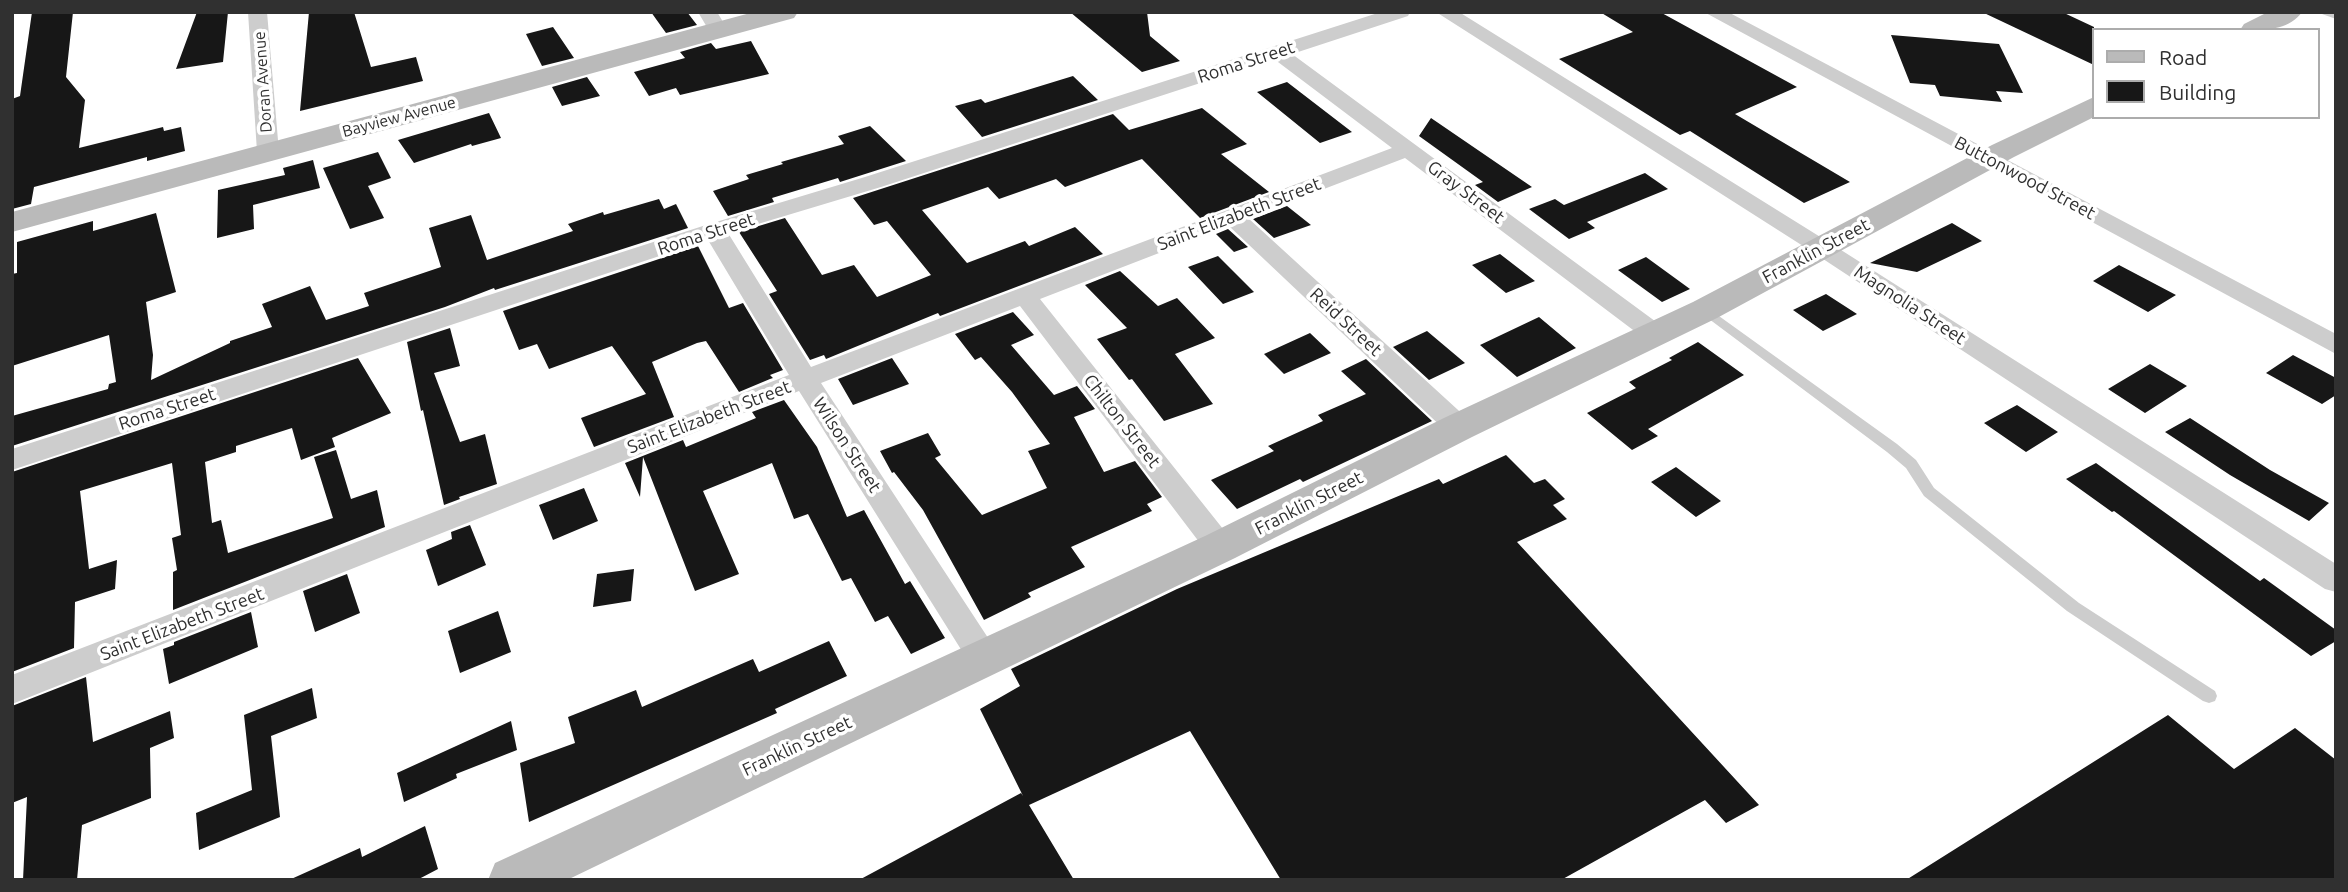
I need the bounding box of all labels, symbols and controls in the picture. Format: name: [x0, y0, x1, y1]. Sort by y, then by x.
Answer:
legend: [2092, 28, 2320, 119]
street label: Doran Avenue: [250, 31, 276, 133]
street label: Roma Street: [1195, 36, 1297, 88]
text: Road: [2159, 45, 2207, 69]
text: Building: [2159, 80, 2236, 104]
street label: Bayview Avenue: [340, 93, 458, 141]
street label: Buttonwood Street: [1951, 132, 2099, 224]
street label: Gray Street: [1423, 156, 1509, 228]
street label: Saint Elizabeth Street: [1154, 173, 1324, 255]
street label: Roma Street: [655, 208, 757, 260]
street label: Franklin Street: [1759, 214, 1873, 288]
street label: Magnolia Street: [1850, 261, 1970, 349]
street label: Reid Street: [1306, 283, 1386, 361]
street label: Chilton Street: [1079, 370, 1165, 472]
street label: Saint Elizabeth Street: [624, 376, 794, 458]
street label: Roma Street: [116, 383, 218, 435]
street label: Wilson Street: [808, 393, 886, 497]
street label: Franklin Street: [1251, 467, 1367, 539]
street label: Saint Elizabeth Street: [97, 583, 267, 665]
street label: Franklin Street: [739, 711, 855, 781]

